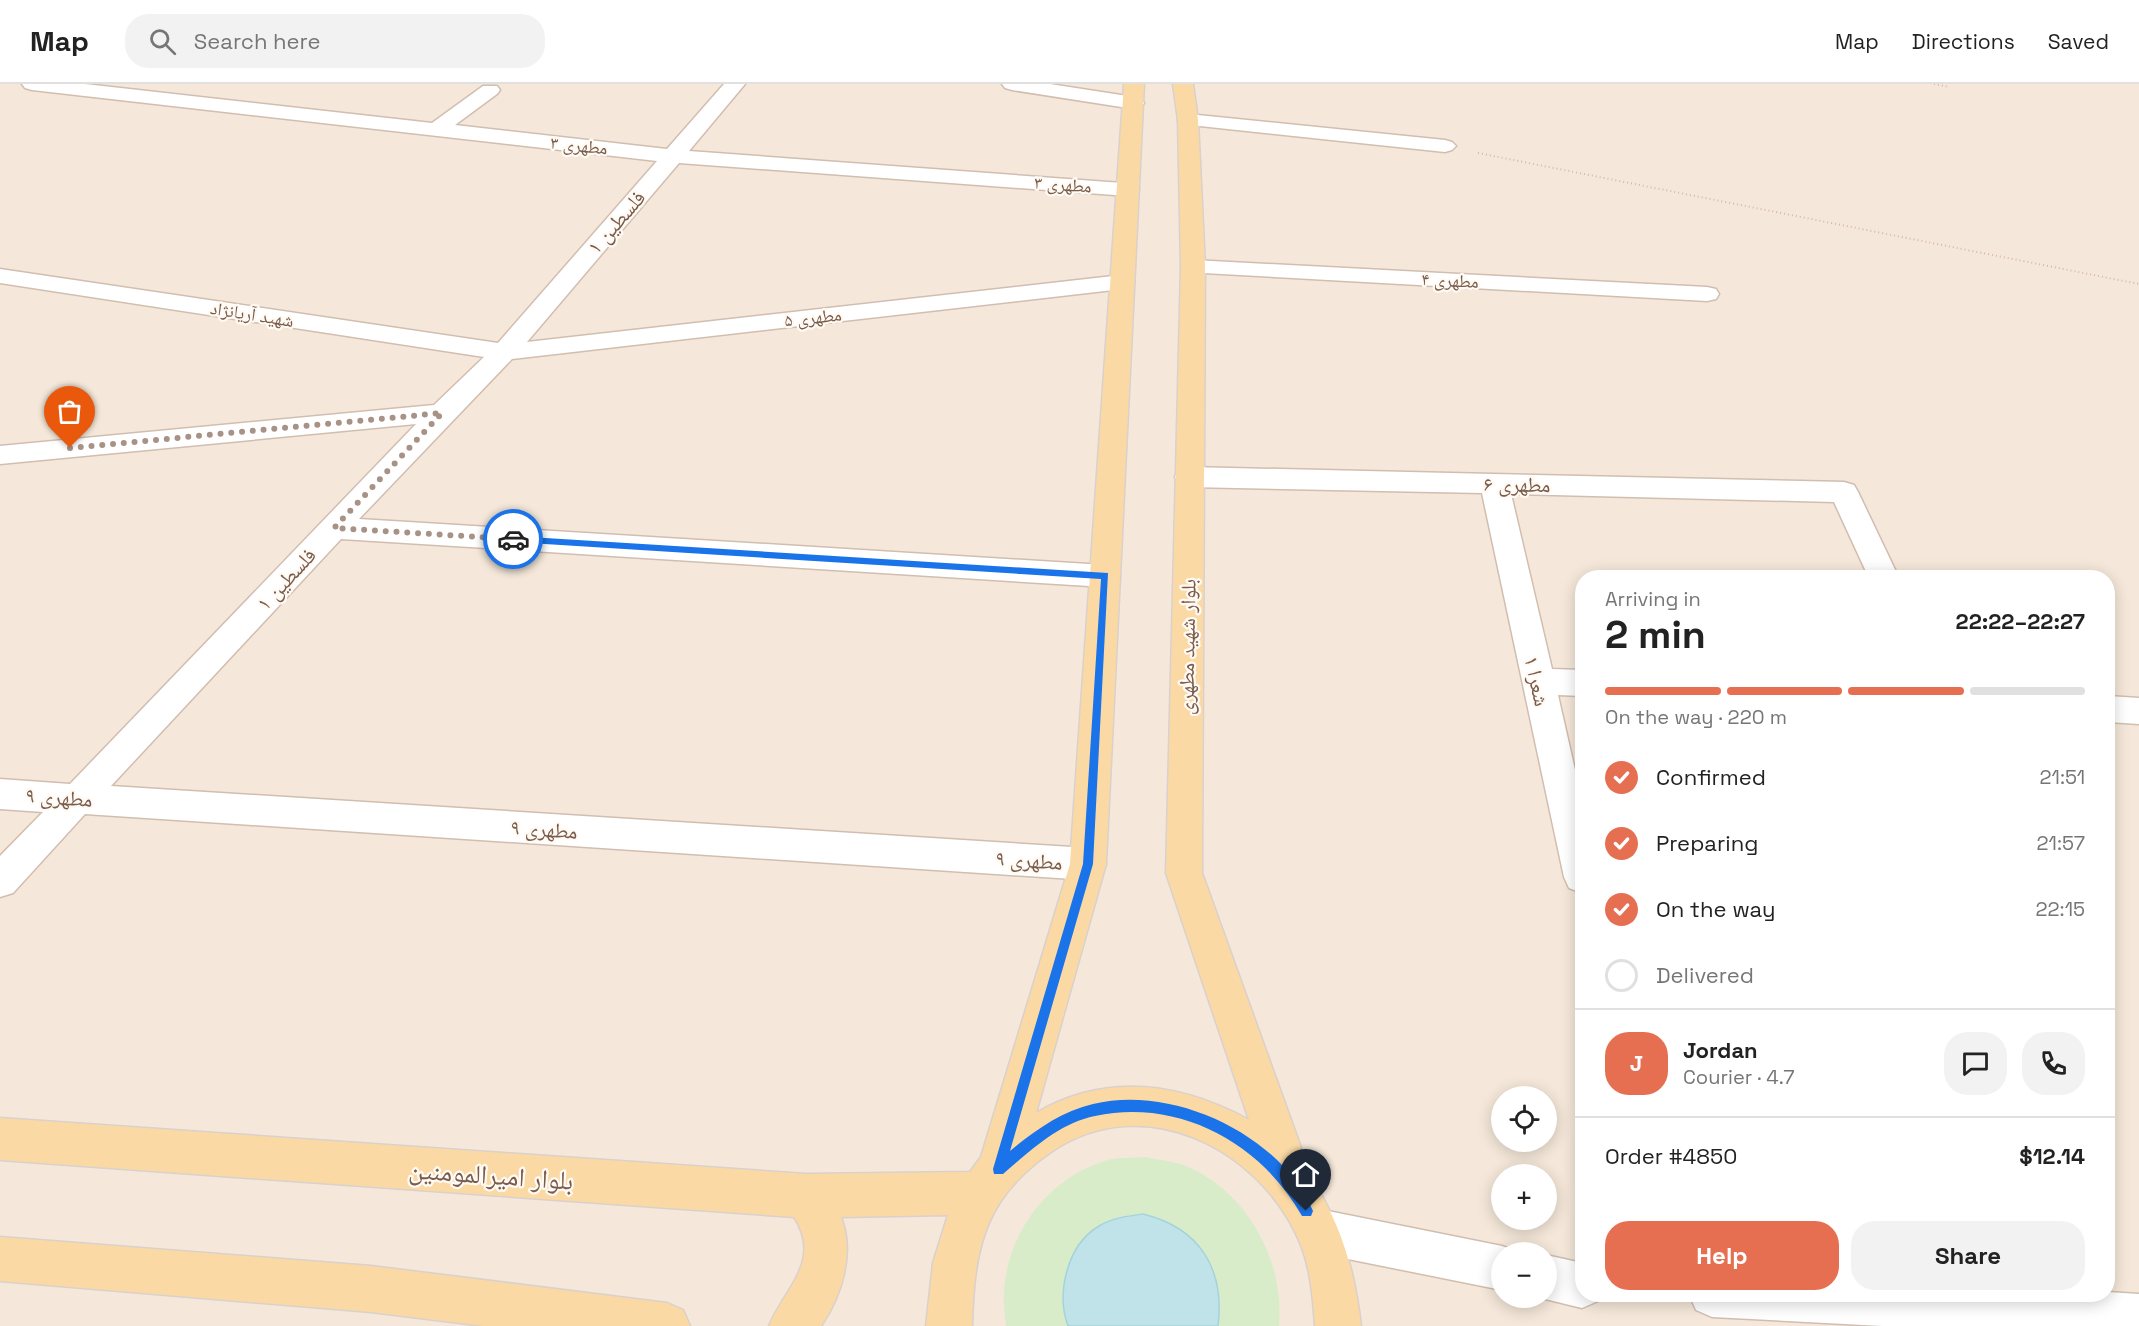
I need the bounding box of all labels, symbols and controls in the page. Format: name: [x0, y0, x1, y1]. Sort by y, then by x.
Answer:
search box: [125, 14, 545, 68]
text: Map: [30, 23, 89, 59]
icon: search: [146, 25, 179, 58]
text: Search here: [194, 27, 321, 55]
text: Map: [1835, 28, 1879, 55]
text: Directions: [1912, 28, 2015, 55]
text: Saved: [2048, 28, 2109, 55]
street label: مطهری ۳: [549, 131, 609, 159]
street label: مطهری ۳: [1034, 171, 1092, 197]
street label: فلسطین ۱: [581, 185, 651, 259]
street label: مطهری ۴: [1421, 267, 1479, 293]
street label: شهید آریانژاد: [209, 296, 295, 332]
street label: مطهری ۵: [783, 303, 843, 331]
pin: [44, 386, 95, 448]
icon: bag: [53, 395, 86, 428]
street label: مطهری ۶: [1483, 470, 1551, 498]
courier: [483, 509, 543, 569]
icon: car: [497, 523, 530, 556]
street label: فلسطین ۱: [250, 542, 322, 616]
street label: بلوار شهید مطهری: [1172, 579, 1202, 715]
text: Arriving in: [1605, 586, 1701, 612]
text: 22:22–22:27: [1956, 607, 2085, 635]
text: 2 min: [1605, 610, 1706, 659]
street label: شعرا ۱: [1518, 653, 1556, 709]
text: On the way · 220 m: [1605, 704, 1787, 730]
icon: check: [1605, 761, 1638, 794]
text: Confirmed: [1656, 763, 1766, 791]
text: 21:51: [2039, 764, 2085, 790]
street label: مطهری ۹: [25, 781, 93, 813]
street label: مطهری ۹: [510, 813, 578, 845]
icon: check: [1605, 827, 1638, 860]
text: Preparing: [1656, 829, 1758, 857]
text: 21:57: [2037, 830, 2085, 856]
street label: مطهری ۹: [995, 844, 1063, 876]
icon: check: [1605, 893, 1638, 926]
text: On the way: [1656, 895, 1775, 923]
text: 22:15: [2035, 896, 2085, 922]
text: Delivered: [1656, 961, 1754, 989]
button: chat: [1944, 1032, 2007, 1095]
button: phone: [2022, 1032, 2085, 1095]
text: Jordan: [1683, 1036, 1758, 1064]
text: J: [1630, 1049, 1643, 1077]
text: Courier · 4.7: [1683, 1064, 1794, 1090]
map controls: [1491, 1086, 1557, 1308]
button: locate: [1491, 1086, 1557, 1152]
text: Order #4850: [1605, 1142, 1737, 1170]
text: $12.14: [2019, 1142, 2085, 1170]
pin: [1280, 1149, 1331, 1211]
street label: بلوار امیرالمومنین: [407, 1152, 575, 1198]
icon: home: [1289, 1158, 1322, 1191]
button: +: [1491, 1164, 1557, 1230]
button: Help: [1605, 1221, 1839, 1290]
button: Share: [1851, 1221, 2085, 1290]
button: −: [1491, 1242, 1557, 1308]

